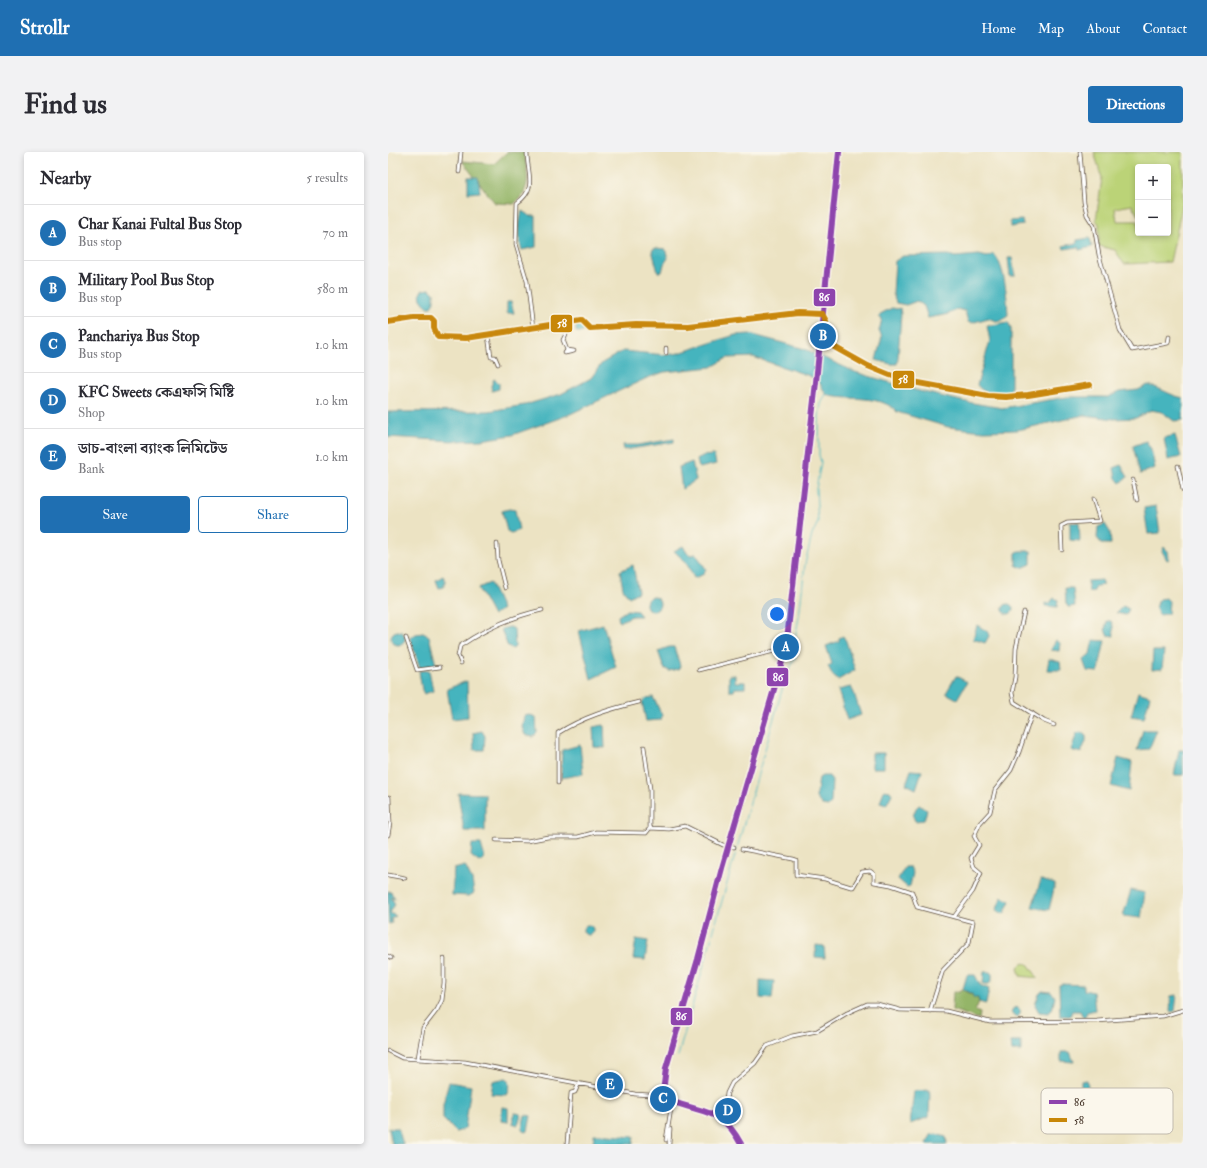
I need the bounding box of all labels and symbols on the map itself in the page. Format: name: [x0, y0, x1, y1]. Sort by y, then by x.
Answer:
line badge: 86: [813, 288, 836, 307]
text: 86: [819, 291, 831, 304]
line badge: 58: [550, 314, 573, 333]
text: 58: [557, 317, 568, 330]
pin: B: [810, 321, 836, 351]
line badge: 58: [892, 370, 915, 389]
text: 58: [898, 373, 909, 386]
your location: [767, 604, 787, 624]
pin: A: [773, 632, 799, 662]
line badge: 86: [766, 667, 789, 687]
text: 86: [773, 671, 785, 684]
line badge: 86: [670, 1007, 693, 1026]
text: 86: [676, 1010, 688, 1023]
pin: E: [597, 1070, 623, 1100]
pin: C: [650, 1084, 676, 1114]
legend: [1041, 1088, 1173, 1134]
pin: D: [715, 1096, 741, 1126]
text: 86: [1074, 1096, 1086, 1109]
text: 58: [1074, 1114, 1084, 1127]

